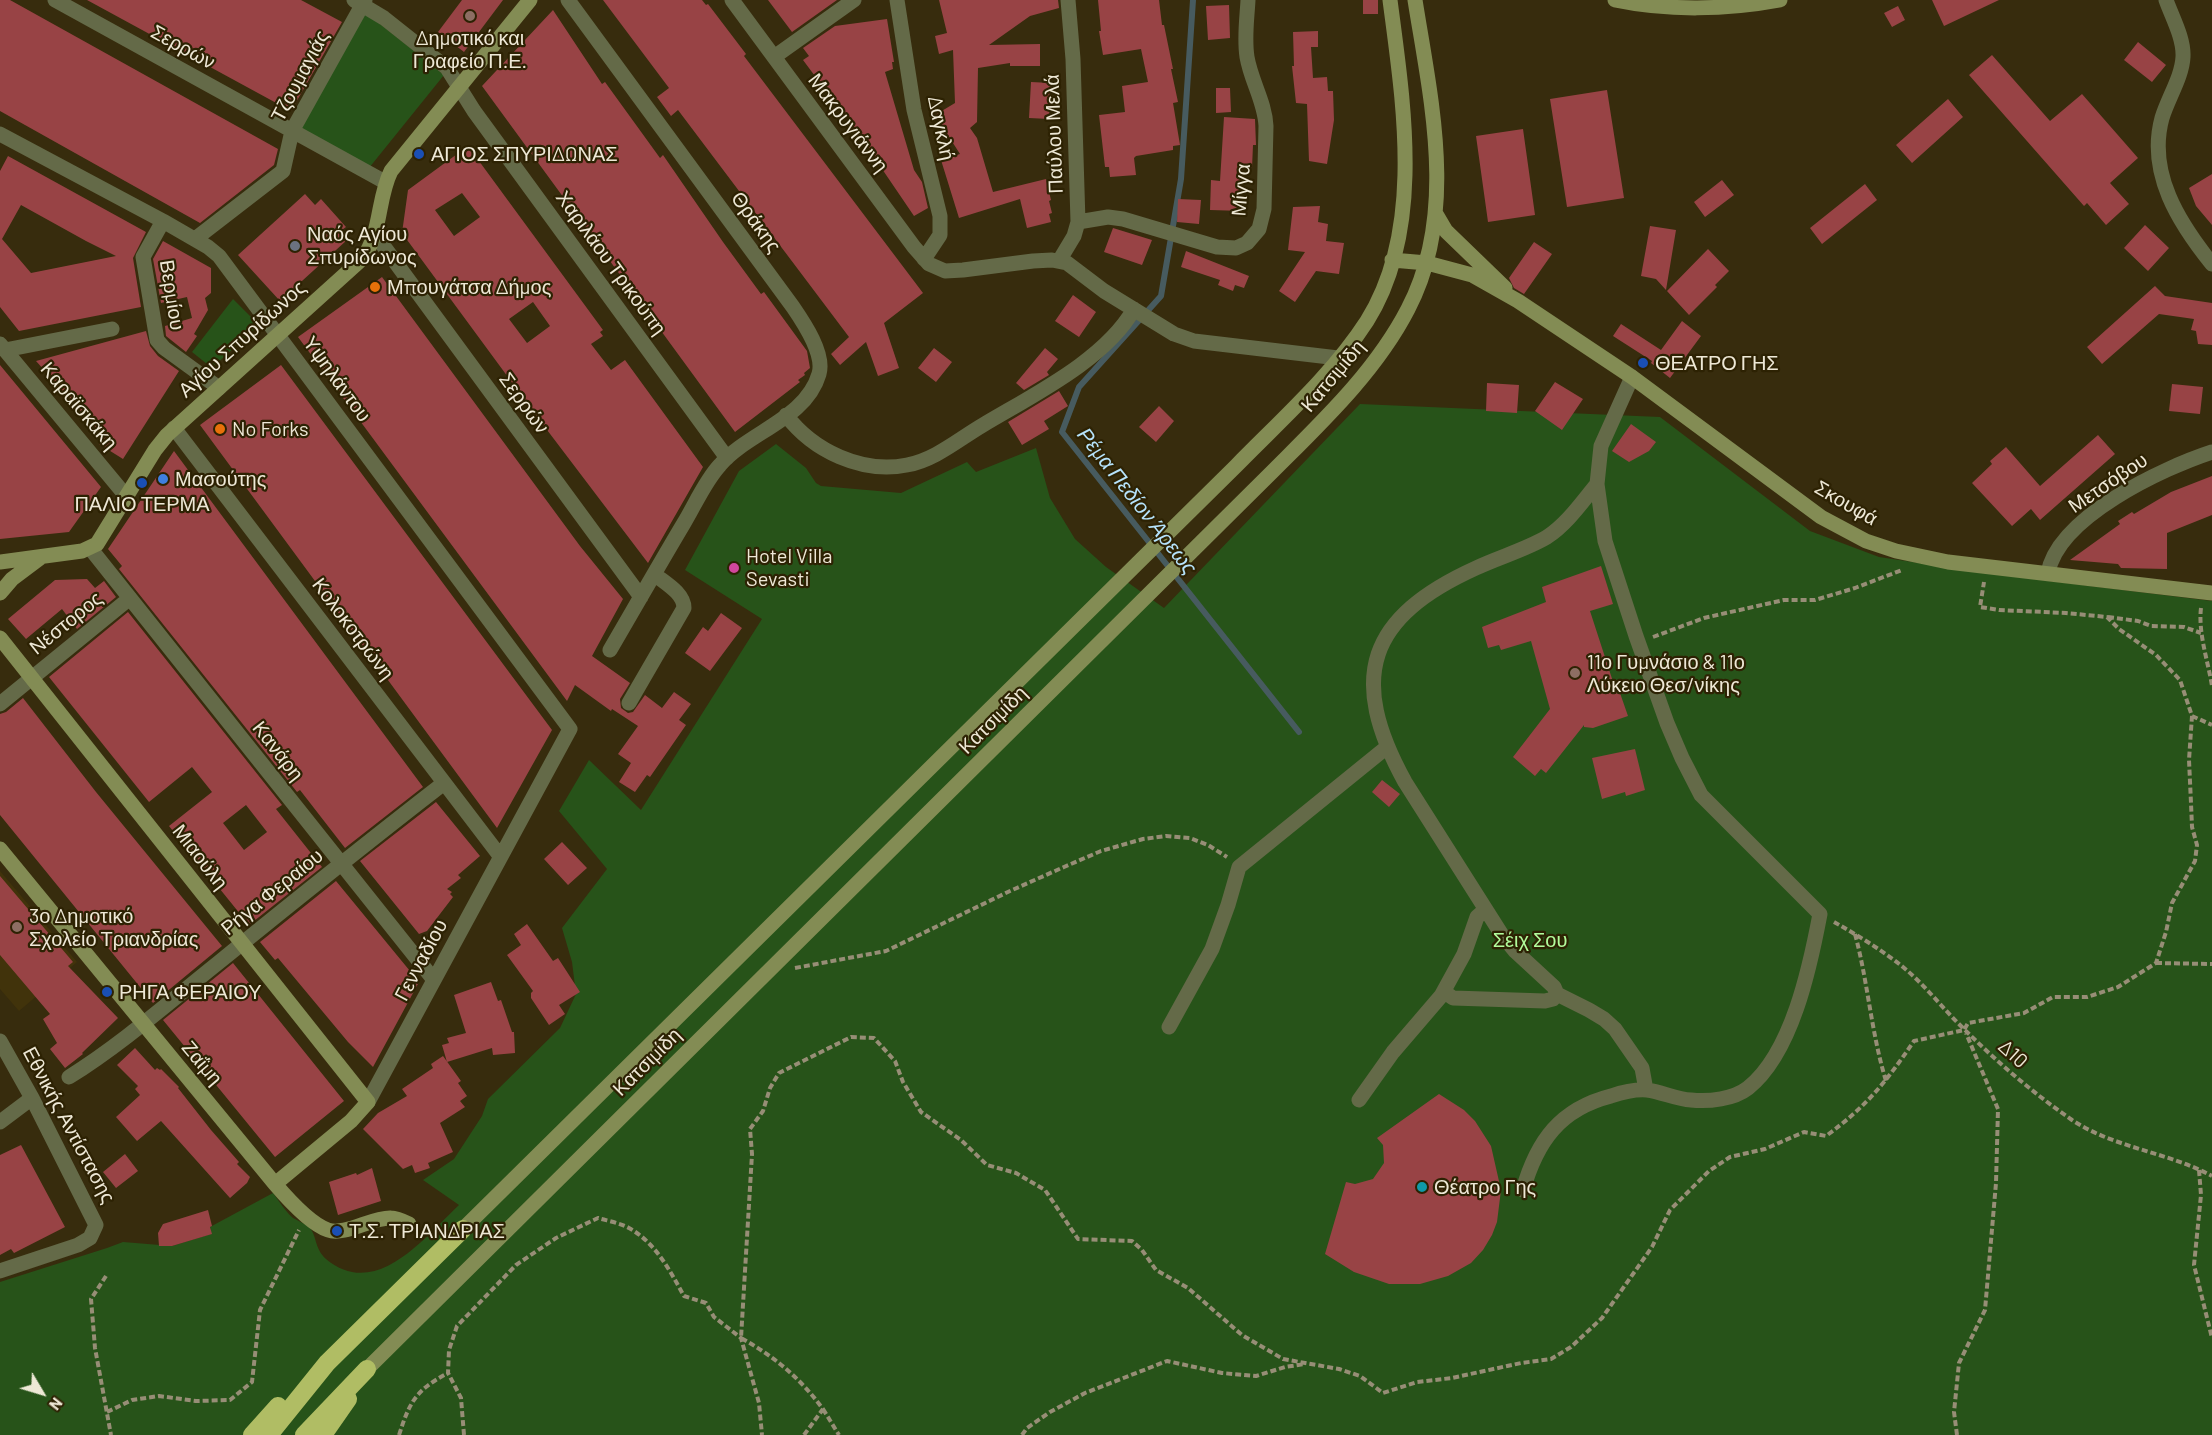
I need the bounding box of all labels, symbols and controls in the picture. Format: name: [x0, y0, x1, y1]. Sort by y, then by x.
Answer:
marker: Δημοτικό και Γραφείο Π.Ε.: [463, 9, 477, 23]
street label: Σερρών: [147, 20, 219, 74]
street label: Τζουμαγιάς: [266, 26, 334, 126]
place label: Δημοτικό και Γραφείο Π.Ε.: [413, 26, 527, 73]
street label: Μακρυγιάννη: [803, 69, 893, 177]
street label: Παύλου Μελά: [1040, 74, 1068, 194]
street label: Δαγκλή: [922, 93, 960, 163]
place label: ΑΓΙΟΣ ΣΠΥΡΙΔΩΝΑΣ: [431, 142, 618, 166]
marker: ΑΓΙΟΣ ΣΠΥΡΙΔΩΝΑΣ: [412, 147, 426, 161]
street label: Μίγγα: [1227, 163, 1255, 217]
street label: Χαριλάου Τρικούπη: [551, 186, 671, 340]
street label: Θράκης: [726, 187, 786, 257]
place label: Ναός Αγίου Σπυρίδωνος: [307, 222, 417, 269]
marker: Ναός Αγίου Σπυρίδωνος: [288, 239, 302, 253]
street label: Βερμίου: [155, 258, 189, 332]
place label: Μπουγάτσα Δήμος: [387, 275, 551, 299]
street label: Αγίου Σπυρίδωνος: [173, 276, 311, 402]
marker: Μπουγάτσα Δήμος: [368, 280, 382, 294]
street label: Υψηλάντου: [298, 332, 376, 426]
street label: Κατσιμίδη: [1296, 335, 1370, 417]
place label: ΘΕΑΤΡΟ ΓΗΣ: [1655, 351, 1779, 375]
marker: ΘΕΑΤΡΟ ΓΗΣ: [1636, 356, 1650, 370]
street label: Καραϊσκάκη: [35, 357, 123, 455]
street label: Σερρών: [494, 368, 554, 438]
place label: No Forks: [232, 417, 309, 441]
marker: No Forks: [213, 422, 227, 436]
water label: Ρέμα Πεδίον Άρεως: [1072, 423, 1202, 579]
street label: Μετσόβου: [2064, 448, 2152, 518]
place label: Μασούτης: [175, 467, 266, 491]
marker: Μασούτης: [156, 472, 170, 486]
street label: Σκουφά: [1810, 475, 1882, 531]
marker: ΠΑΛΙΟ ΤΕΡΜΑ: [135, 476, 149, 490]
place label: ΠΑΛΙΟ ΤΕΡΜΑ: [74, 492, 210, 516]
place label: Hotel Villa Sevasti: [746, 544, 832, 591]
marker: Hotel Villa Sevasti: [727, 561, 741, 575]
street label: Κολοκοτρώνη: [307, 573, 399, 685]
street label: Νέστορος: [25, 586, 107, 660]
place label: 11ο Γυμνάσιο & 11ο Λύκειο Θεσ/νίκης: [1587, 650, 1745, 697]
marker: 11ο Γυμνάσιο & 11ο Λύκειο Θεσ/νίκης: [1568, 666, 1582, 680]
street label: Κατσιμίδη: [954, 681, 1032, 759]
street label: Κανάρη: [247, 717, 309, 785]
street label: Μιαούλη: [167, 820, 233, 894]
street label: Ρήγα Φεραίου: [216, 844, 328, 940]
place label: 3ο Δημοτικό Σχολείο Τριανδρίας: [29, 904, 198, 951]
street label: Γενναδίου: [389, 915, 453, 1005]
marker: 3ο Δημοτικό Σχολείο Τριανδρίας: [10, 920, 24, 934]
park label: Σέιχ Σου: [1493, 928, 1567, 952]
place label: ΡΗΓΑ ΦΕΡΑΙΟΥ: [119, 980, 262, 1004]
marker: ΡΗΓΑ ΦΕΡΑΙΟΥ: [100, 985, 114, 999]
street label: Κατσιμίδη: [608, 1023, 686, 1101]
street label: Δ10: [1993, 1035, 2033, 1073]
street label: Ζαΐμη: [177, 1036, 227, 1090]
street label: Εθνικής Αντίστασης: [18, 1043, 120, 1207]
place label: Θέατρο Γης: [1434, 1175, 1536, 1199]
marker: Θέατρο Γης: [1415, 1180, 1429, 1194]
place label: Τ.Σ. ΤΡΙΑΝΔΡΙΑΣ: [349, 1219, 505, 1243]
marker: Τ.Σ. ΤΡΙΑΝΔΡΙΑΣ: [330, 1224, 344, 1238]
north arrow: [12, 1363, 72, 1423]
text: N: [46, 1394, 67, 1414]

